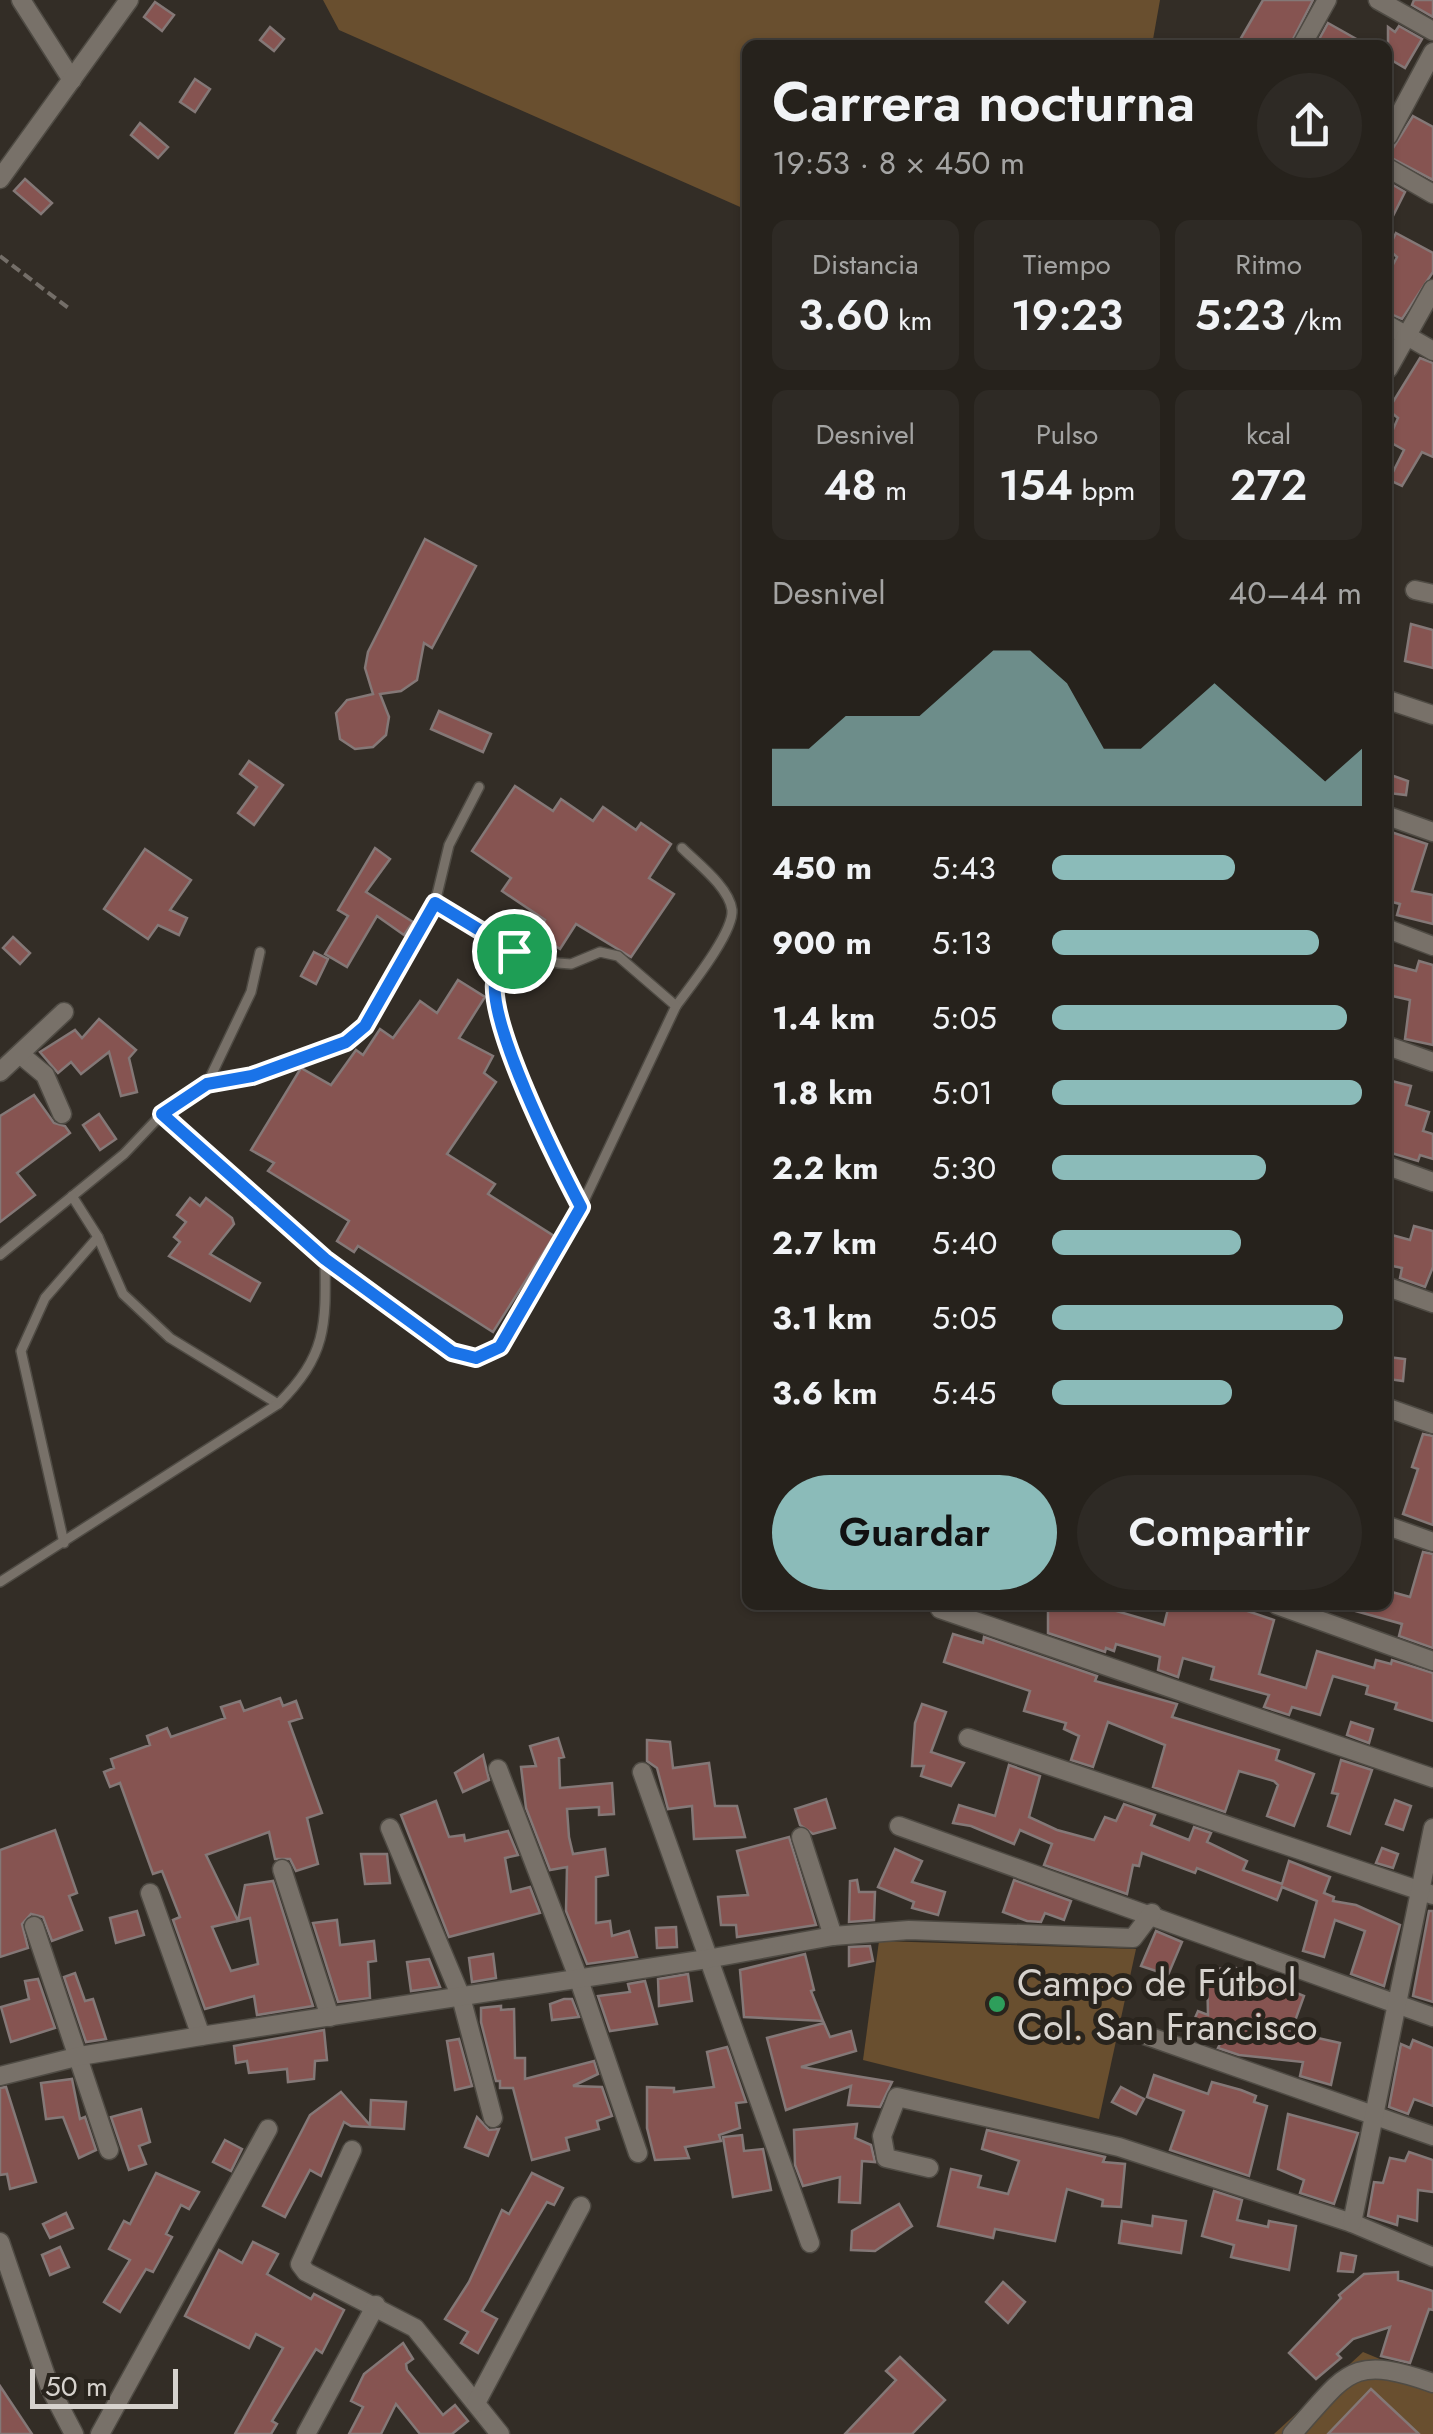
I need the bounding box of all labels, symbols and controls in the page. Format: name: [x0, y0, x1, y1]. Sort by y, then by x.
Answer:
text: Carrera nocturna: [772, 62, 1195, 142]
button: share: [1257, 73, 1362, 178]
text: 19:53 · 8 × 450 m: [772, 140, 1025, 186]
text: Distancia: [812, 244, 919, 285]
text: Tiempo: [1023, 244, 1111, 285]
text: Ritmo: [1235, 244, 1302, 285]
text: 3.60: [798, 285, 890, 346]
text: 19:23: [1011, 285, 1123, 346]
text: 5:23: [1195, 285, 1286, 346]
text: km: [890, 300, 932, 341]
text: /km: [1286, 300, 1343, 341]
text: Desnivel: [816, 414, 915, 455]
text: Pulso: [1036, 414, 1098, 455]
text: kcal: [1246, 414, 1291, 455]
text: 48: [824, 455, 877, 516]
text: 154: [999, 455, 1073, 516]
text: 272: [1230, 455, 1307, 516]
text: m: [877, 470, 907, 511]
text: bpm: [1073, 470, 1135, 511]
text: Desnivel: [772, 570, 886, 616]
text: 40–44 m: [1229, 570, 1362, 616]
text: 450 m: [772, 845, 872, 891]
text: 5:43: [932, 845, 996, 891]
pin: [472, 909, 557, 994]
text: 900 m: [772, 920, 872, 966]
text: 5:13: [932, 920, 992, 966]
icon: arrive: [487, 924, 542, 979]
text: 1.4 km: [772, 995, 875, 1041]
text: 5:05: [932, 995, 997, 1041]
text: 1.8 km: [772, 1070, 873, 1116]
text: 5:01: [932, 1070, 993, 1116]
text: 2.2 km: [772, 1145, 879, 1191]
text: 5:30: [932, 1145, 996, 1191]
text: 2.7 km: [772, 1220, 877, 1266]
text: 5:40: [932, 1220, 998, 1266]
text: 3.1 km: [772, 1295, 872, 1341]
text: 5:05: [932, 1295, 997, 1341]
text: 3.6 km: [772, 1370, 877, 1416]
text: 5:45: [932, 1370, 996, 1416]
button: Guardar: [772, 1475, 1057, 1590]
button: Compartir: [1077, 1475, 1362, 1590]
place label: Campo de Fútbol Col. San Francisco: [1017, 1955, 1318, 2054]
marker: Campo de Fútbol Col. San Francisco: [986, 1993, 1008, 2015]
scale bar: [30, 2364, 178, 2408]
text: 50 m: [45, 2366, 108, 2407]

